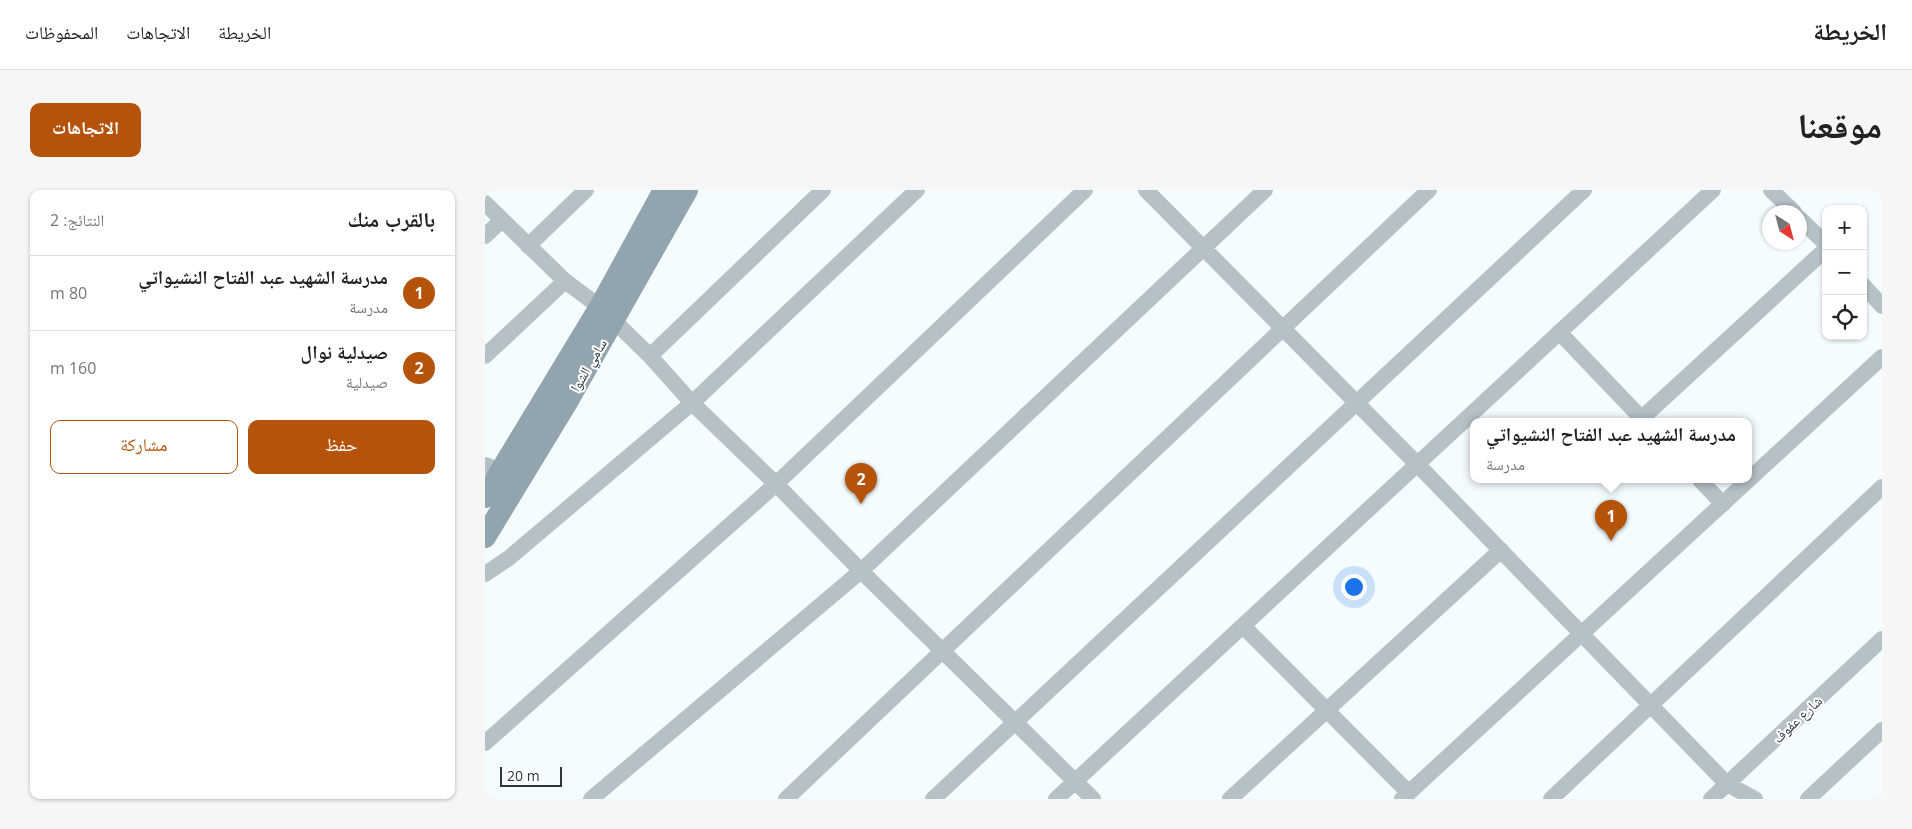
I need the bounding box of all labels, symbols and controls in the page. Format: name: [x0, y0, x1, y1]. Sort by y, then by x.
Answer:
text: الخريطة: [1813, 14, 1887, 47]
text: المحفوظات: [25, 20, 98, 44]
text: الاتجاهات: [126, 20, 190, 44]
text: الخريطة: [218, 20, 271, 44]
text: موقعنا: [1797, 101, 1882, 148]
button: الاتجاهات: [30, 103, 141, 157]
text: بالقرب منك: [348, 205, 435, 233]
north arrow: [1762, 205, 1807, 250]
map controls: [1822, 205, 1867, 340]
button: +: [1822, 205, 1867, 250]
text: النتائج: 2: [50, 209, 104, 231]
button: −: [1822, 250, 1867, 295]
text: مدرسة الشهيد عبد الفتاح النشيواتي: [138, 264, 388, 290]
text: 80 m: [50, 282, 87, 304]
text: 1: [414, 282, 424, 304]
button: locate: [1822, 295, 1867, 340]
text: مدرسة: [349, 296, 388, 318]
street label: سامي الشوا: [565, 335, 613, 396]
text: صيدلية نوال: [301, 339, 388, 365]
text: 160 m: [50, 357, 96, 379]
text: 2: [414, 357, 424, 379]
text: صيدلية: [346, 371, 388, 393]
popup: [1470, 418, 1752, 483]
button: مشاركة: [50, 420, 238, 474]
button: حفظ: [248, 420, 435, 474]
text: مدرسة الشهيد عبد الفتاح النشيواتي: [1486, 421, 1736, 447]
text: مدرسة: [1486, 453, 1525, 475]
pin: 2: [845, 463, 877, 504]
pin: 1: [1595, 500, 1627, 541]
your location: [1341, 574, 1367, 600]
street label: شارع عفوف: [1768, 691, 1827, 748]
scale bar: [500, 764, 563, 787]
text: 20 m: [507, 766, 540, 785]

